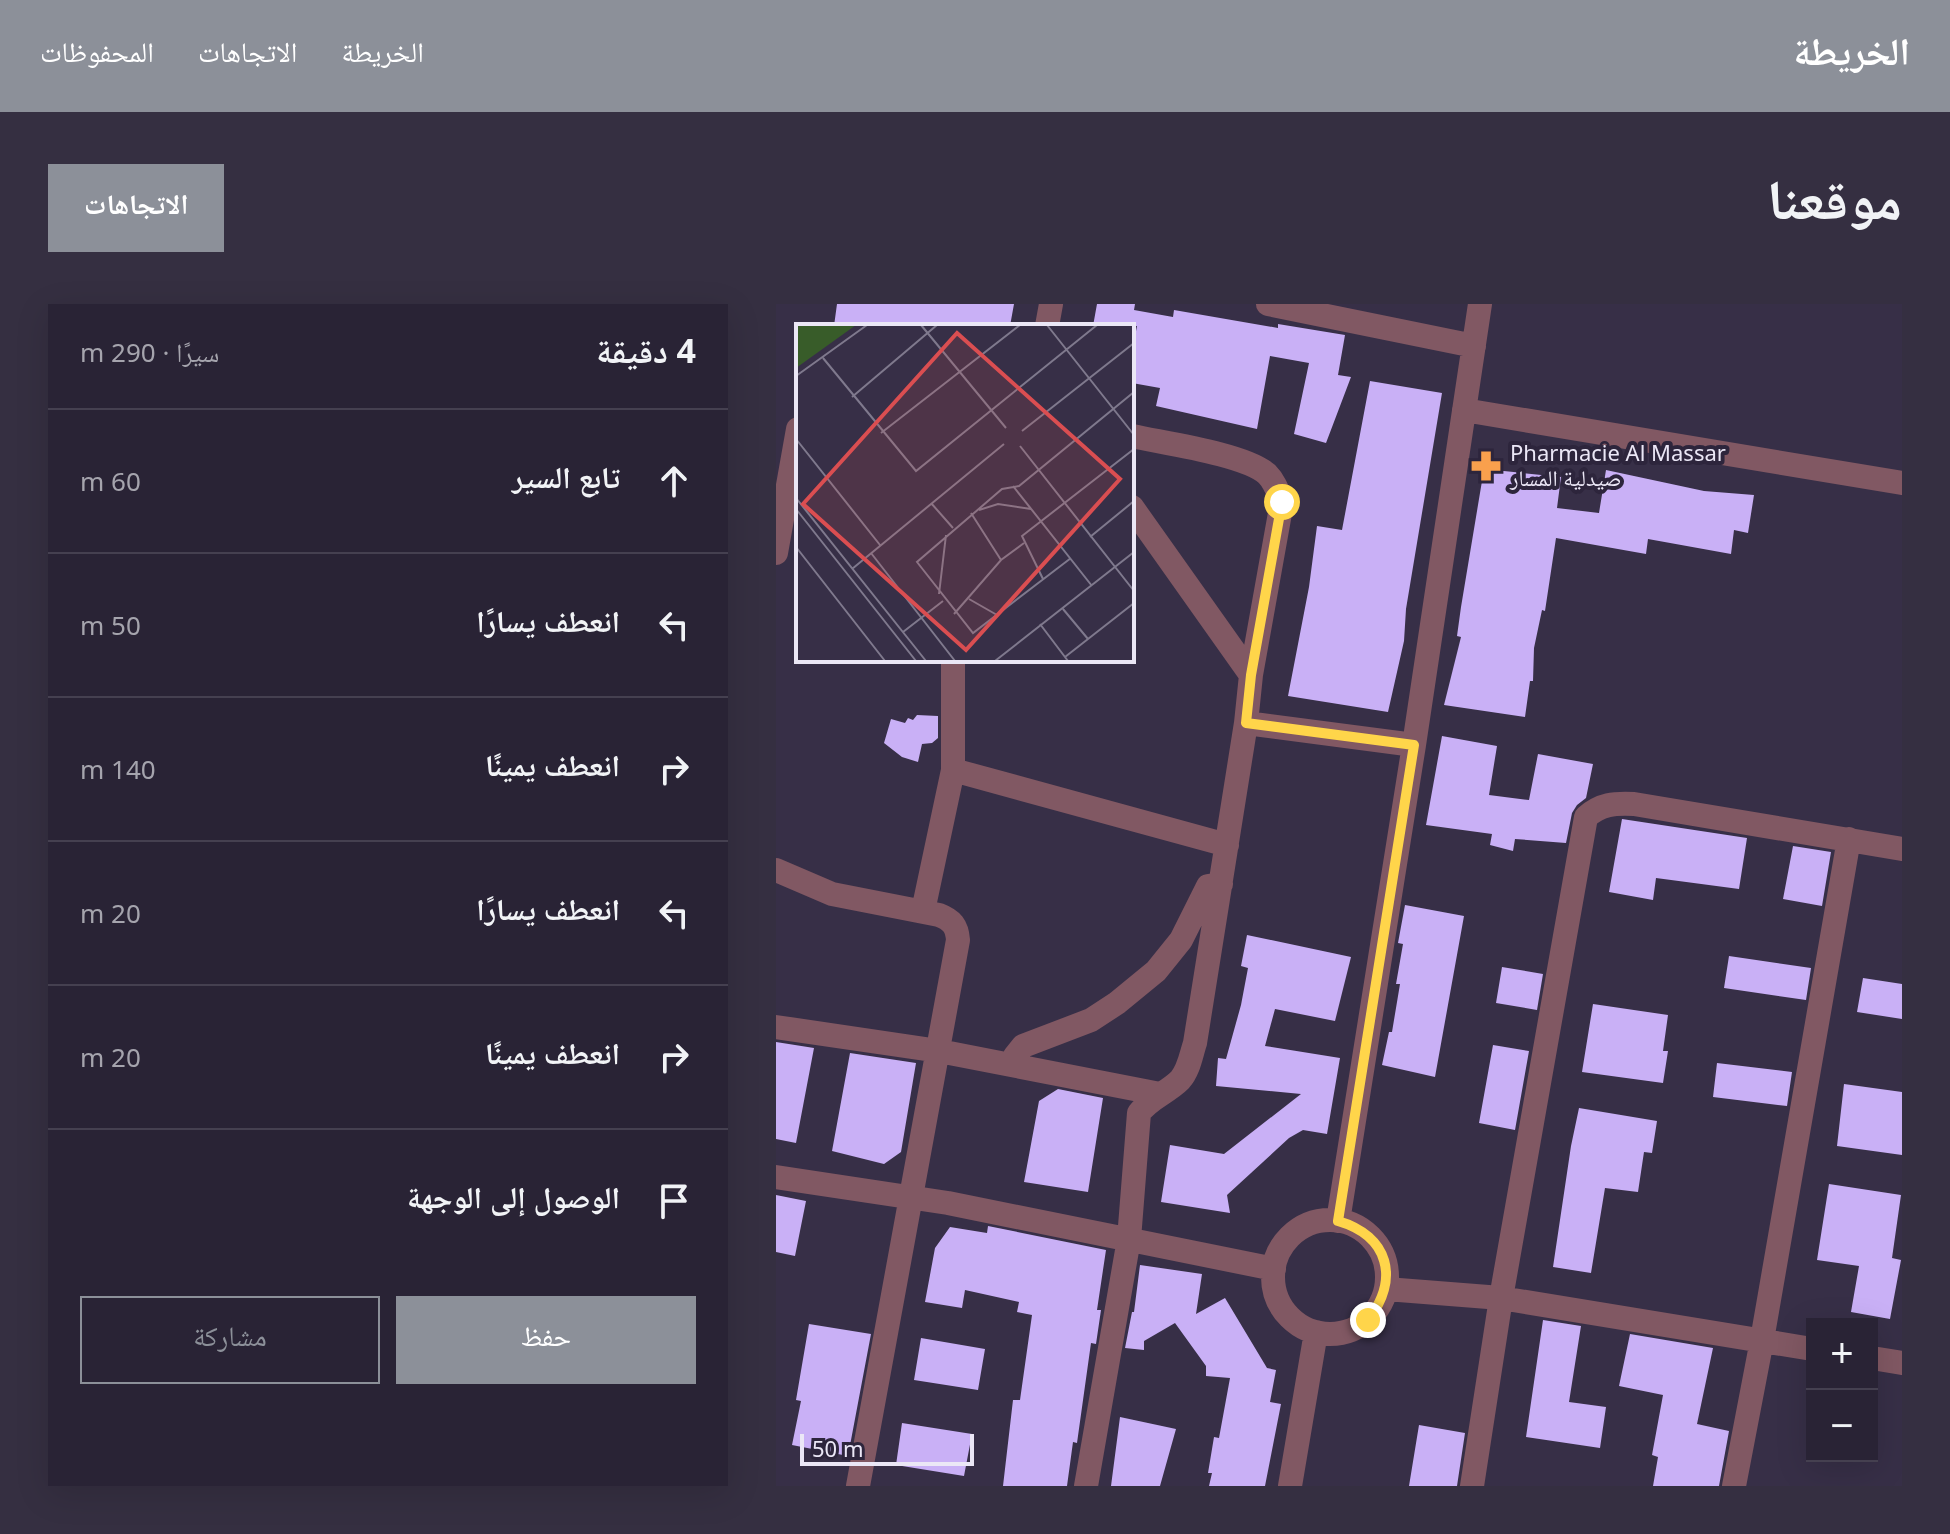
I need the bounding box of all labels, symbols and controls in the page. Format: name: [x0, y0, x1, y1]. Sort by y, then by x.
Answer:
text: الخريطة: [1793, 24, 1910, 76]
text: المحفوظات: [40, 32, 154, 70]
text: الاتجاهات: [198, 32, 297, 70]
text: الخريطة: [341, 32, 424, 70]
text: موقعنا: [1767, 160, 1902, 236]
button: الاتجاهات: [48, 164, 224, 252]
inset map: [796, 324, 1134, 662]
text: 4 دقيقة: [596, 327, 696, 373]
text: سيرًا · 290 m: [80, 334, 219, 370]
place label: Pharmacie Al Massar صيدلية المسار: [1509, 437, 1726, 492]
pharmacy icon: Pharmacie Al Massar صيدلية المسار: [1469, 449, 1503, 483]
text: تابع السير: [512, 456, 620, 497]
icon: ahead: [652, 459, 696, 503]
text: 60 m: [80, 463, 141, 499]
route start: [1264, 484, 1300, 520]
text: انعطف يسارًا: [476, 600, 620, 641]
icon: left: [652, 603, 696, 647]
text: 50 m: [80, 607, 141, 643]
text: انعطف يمينًا: [485, 744, 620, 785]
icon: right: [652, 747, 696, 791]
text: 140 m: [80, 751, 156, 787]
text: انعطف يسارًا: [476, 888, 620, 929]
icon: left: [652, 891, 696, 935]
text: 20 m: [80, 895, 141, 931]
text: انعطف يمينًا: [485, 1032, 620, 1073]
icon: right: [652, 1035, 696, 1079]
text: 20 m: [80, 1039, 141, 1075]
text: الوصول إلى الوجهة: [407, 1176, 620, 1217]
icon: arrive: [652, 1179, 696, 1223]
button: مشاركة: [80, 1296, 380, 1384]
button: حفظ: [396, 1296, 696, 1384]
route end: [1350, 1302, 1386, 1338]
map controls: [1806, 1318, 1878, 1462]
button: +: [1806, 1318, 1878, 1390]
button: −: [1806, 1390, 1878, 1462]
scale bar: [800, 1430, 974, 1466]
text: 50 m: [812, 1433, 863, 1463]

